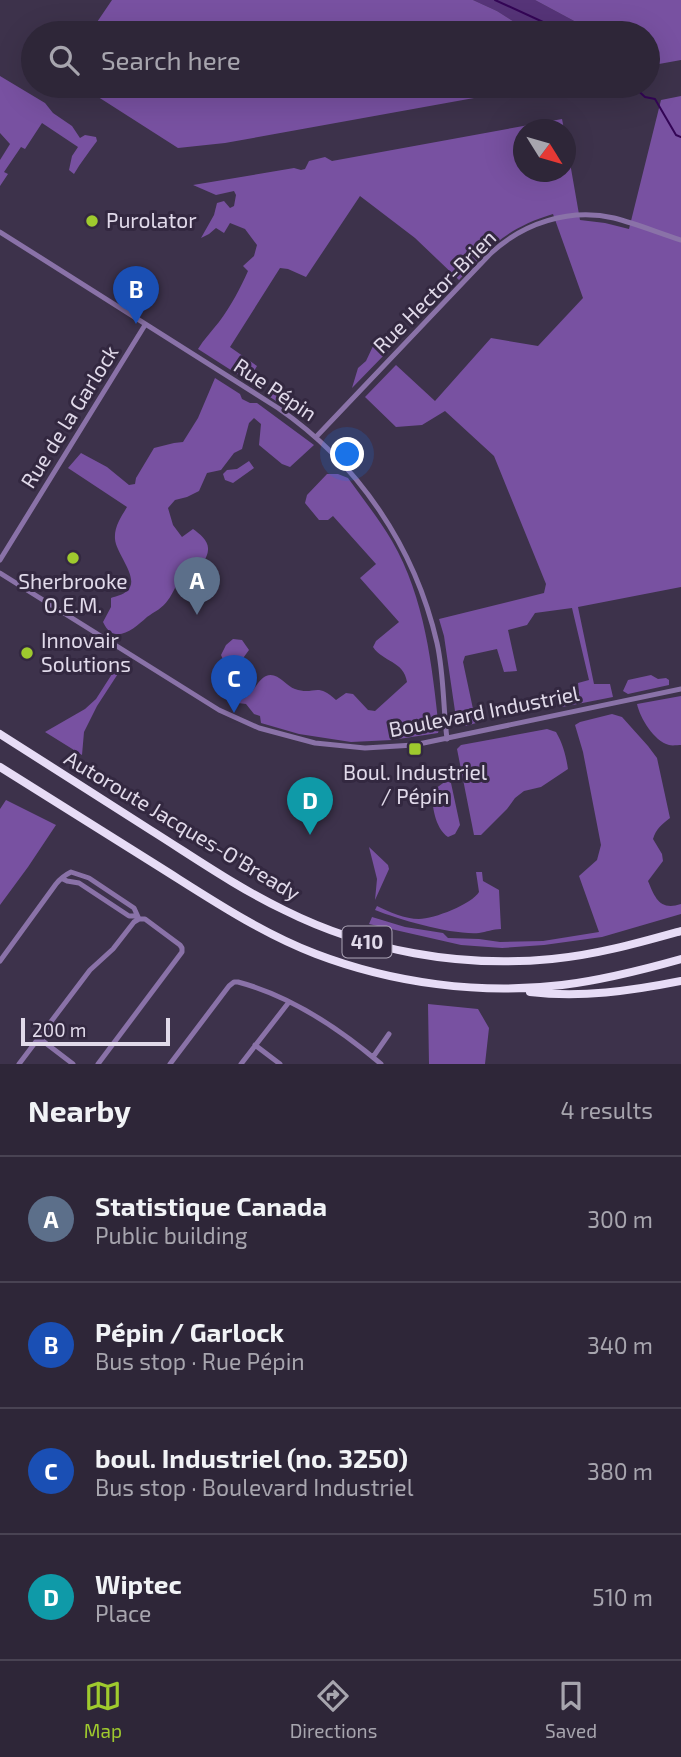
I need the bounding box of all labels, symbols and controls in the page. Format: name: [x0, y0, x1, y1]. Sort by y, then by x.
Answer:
search box: [21, 21, 660, 98]
icon: search: [45, 41, 83, 79]
text: Search here: [101, 44, 241, 75]
north arrow: [513, 119, 576, 182]
place label: Purolator: [106, 207, 197, 232]
marker: Purolator: [84, 213, 100, 229]
street label: Rue Hector-Brien: [367, 224, 501, 358]
pin: B: [113, 266, 159, 324]
street label: Rue de la Garlock: [15, 340, 123, 492]
street label: Rue Pépin: [230, 352, 322, 425]
your location: [330, 437, 364, 471]
marker: Sherbrooke O.E.M.: [65, 550, 81, 566]
pin: A: [174, 557, 220, 615]
place label: Sherbrooke O.E.M.: [18, 568, 128, 617]
place label: Innovair Solutions: [41, 627, 131, 676]
marker: Innovair Solutions: [19, 645, 35, 661]
pin: C: [211, 655, 257, 713]
street label: Boulevard Industriel: [386, 680, 582, 741]
marker: Boul. Industriel / Pépin: [407, 741, 423, 757]
street label: Autoroute Jacques-O'Bready: [61, 744, 305, 905]
place label: Boul. Industriel / Pépin: [343, 759, 488, 808]
pin: D: [287, 777, 333, 835]
road number: 410: [342, 926, 392, 958]
scale bar: [21, 1015, 170, 1047]
text: 200 m: [32, 1018, 86, 1041]
text: Nearby: [28, 1092, 131, 1128]
text: 4 results: [561, 1096, 653, 1124]
text: Statistique Canada: [95, 1190, 327, 1221]
text: A: [43, 1205, 59, 1233]
text: 300 m: [587, 1205, 653, 1233]
text: Public building: [95, 1221, 248, 1249]
text: Pépin / Garlock: [95, 1316, 284, 1347]
text: B: [44, 1331, 58, 1359]
text: 340 m: [587, 1331, 653, 1359]
text: Bus stop · Rue Pépin: [95, 1347, 305, 1375]
text: boul. Industriel (no. 3250): [95, 1442, 408, 1473]
text: C: [44, 1457, 58, 1485]
text: 380 m: [587, 1457, 653, 1485]
text: Bus stop · Boulevard Industriel: [95, 1473, 414, 1501]
text: Wiptec: [95, 1568, 182, 1599]
text: D: [43, 1583, 59, 1611]
text: 510 m: [592, 1583, 653, 1611]
text: Place: [95, 1599, 151, 1627]
tab: Map: [84, 1677, 122, 1742]
tab: Directions: [290, 1677, 377, 1742]
tab: Saved: [545, 1677, 597, 1742]

